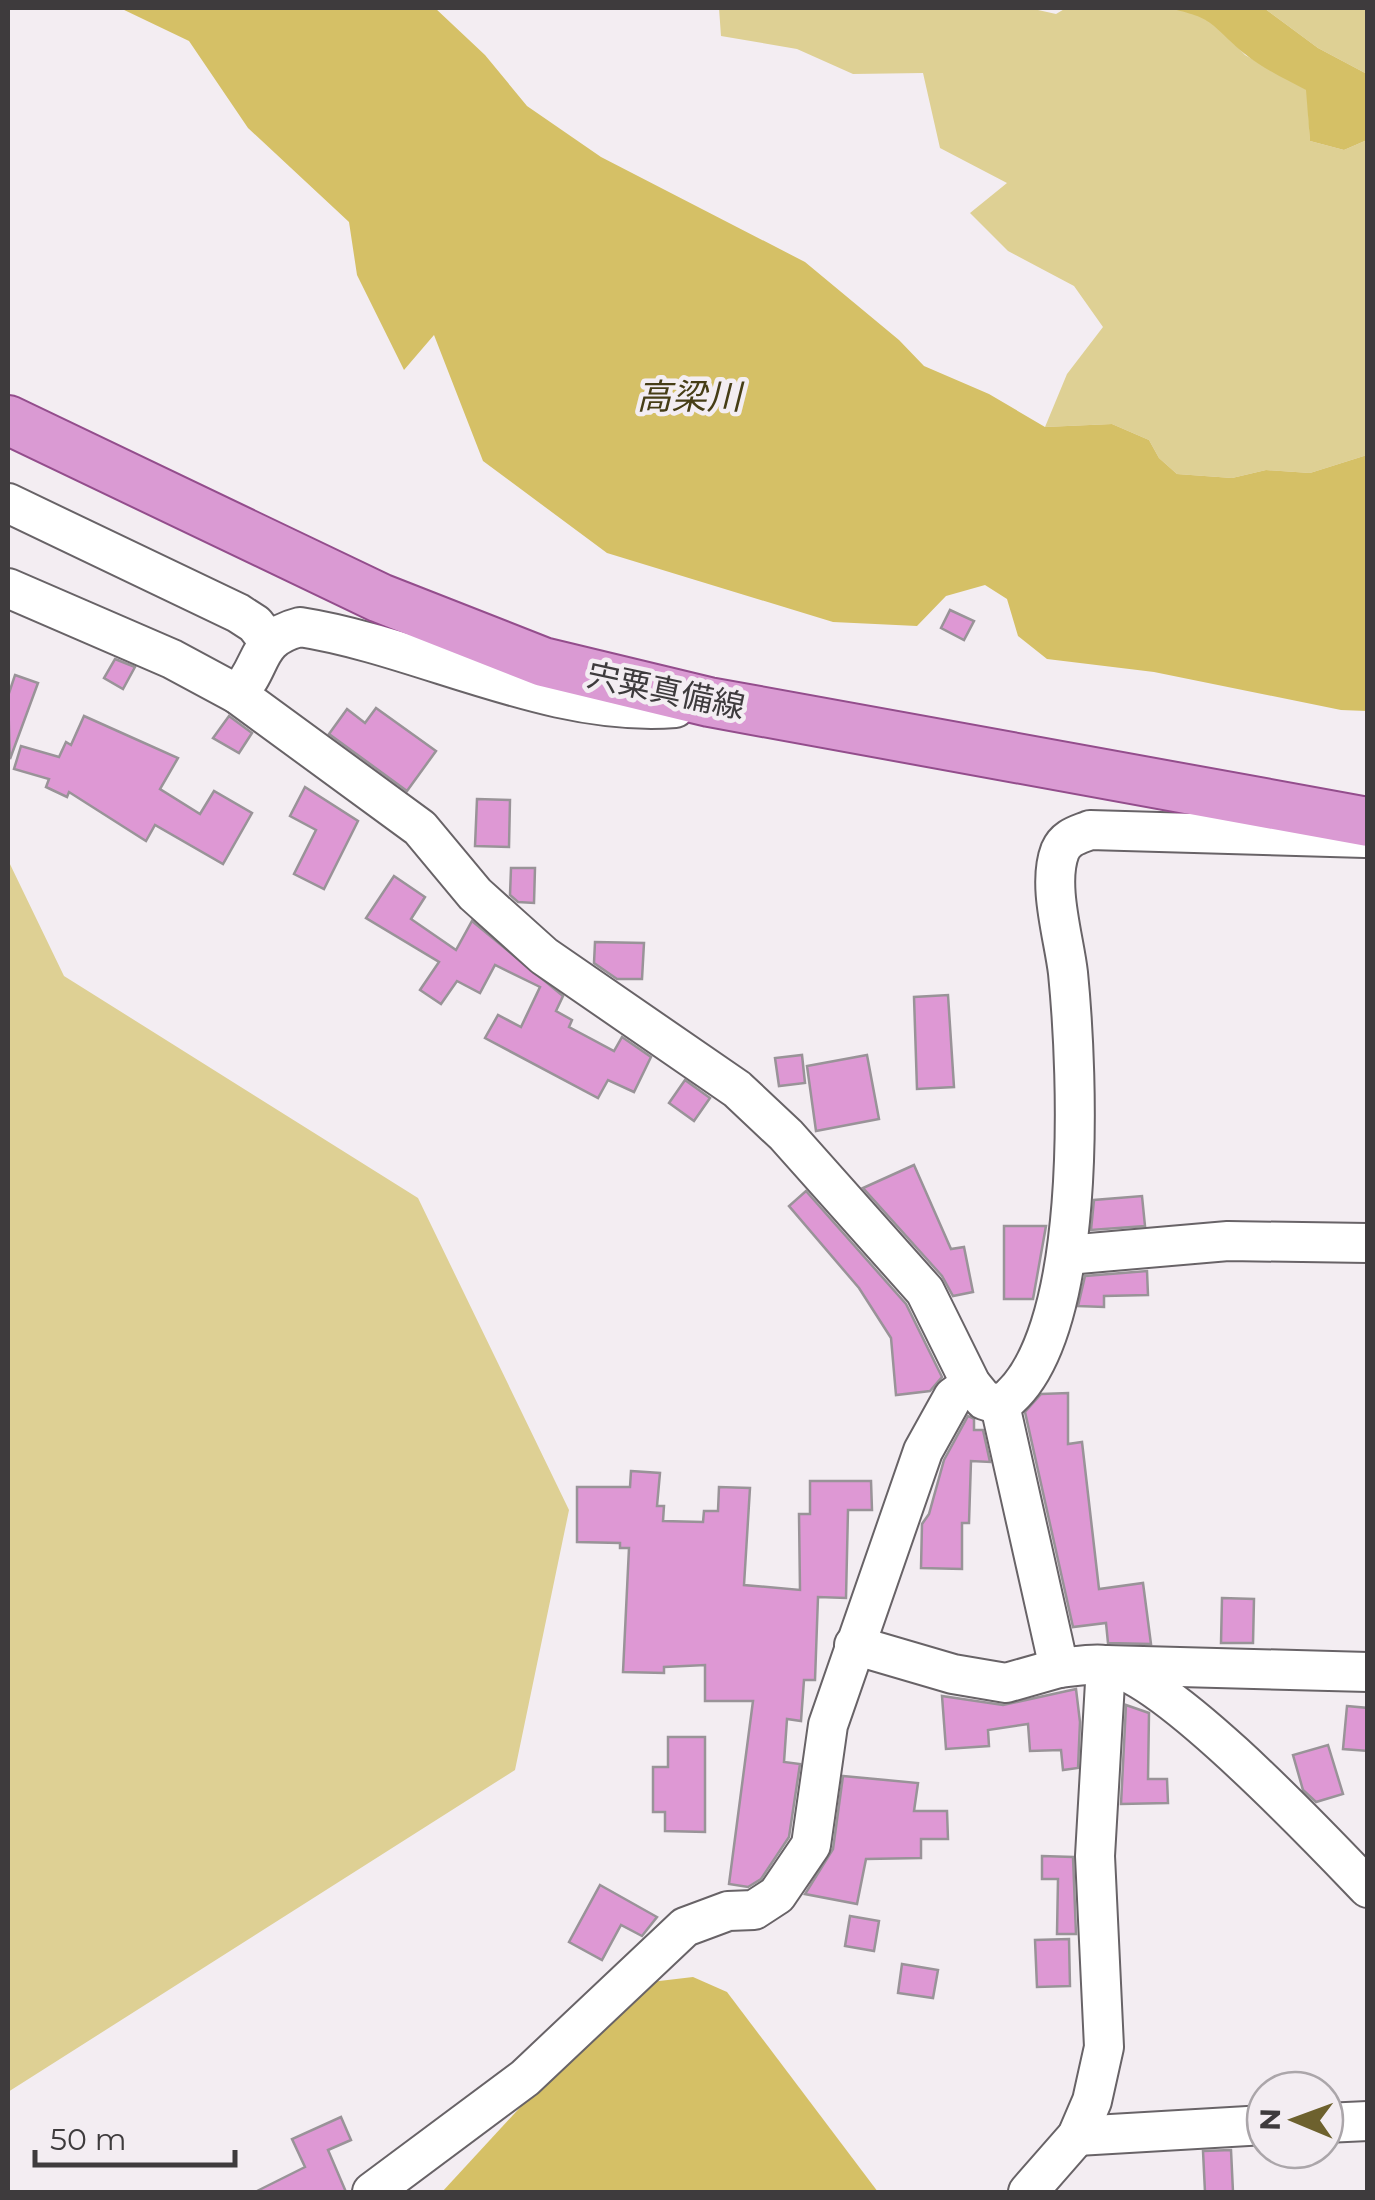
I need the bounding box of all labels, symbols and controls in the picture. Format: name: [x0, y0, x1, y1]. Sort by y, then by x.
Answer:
water label: 高梁川: [636, 375, 745, 418]
street label: 宍粟真備線: [584, 655, 748, 726]
north arrow: [1245, 2070, 1345, 2170]
scale bar: [35, 2105, 235, 2167]
text: N: [1253, 2108, 1287, 2131]
text: 50 m: [50, 2121, 127, 2158]

